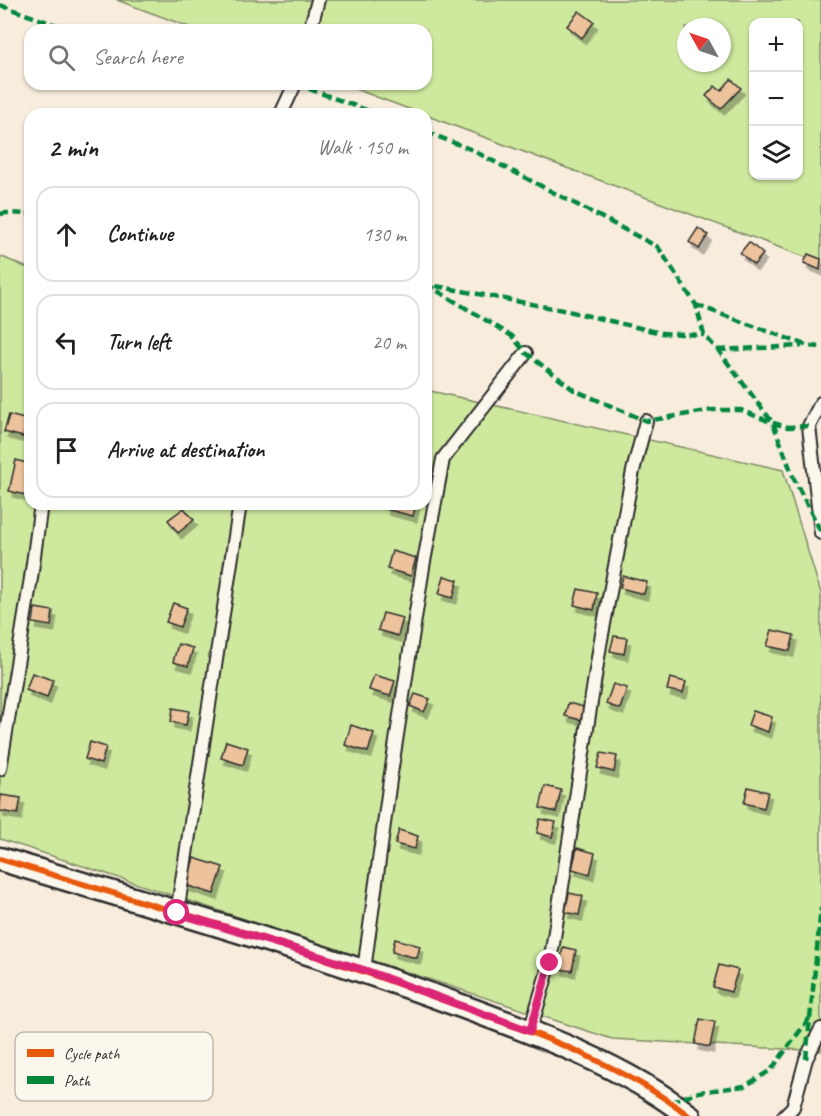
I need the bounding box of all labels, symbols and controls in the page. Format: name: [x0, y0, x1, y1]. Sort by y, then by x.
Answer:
north arrow: [677, 18, 731, 72]
map controls: [749, 18, 803, 180]
button: +: [749, 18, 803, 72]
search box: [24, 24, 432, 90]
icon: search: [45, 41, 78, 74]
text: Search here: [93, 43, 183, 71]
button: −: [749, 72, 803, 126]
button: layers: [749, 126, 803, 180]
text: 2 min: [48, 131, 98, 164]
text: Walk · 150 m: [318, 135, 408, 160]
icon: ahead: [50, 218, 83, 251]
text: Continue: [107, 220, 173, 248]
text: 130 m: [363, 222, 406, 247]
icon: left: [50, 326, 83, 359]
text: Turn left: [107, 328, 171, 356]
text: 20 m: [372, 330, 406, 355]
icon: arrive: [50, 434, 83, 467]
text: Arrive at destination: [107, 436, 264, 464]
route start: [163, 899, 189, 925]
route end: [536, 949, 562, 975]
legend: [15, 1032, 213, 1101]
text: Cycle path: [64, 1044, 120, 1064]
text: Path: [64, 1071, 91, 1091]

